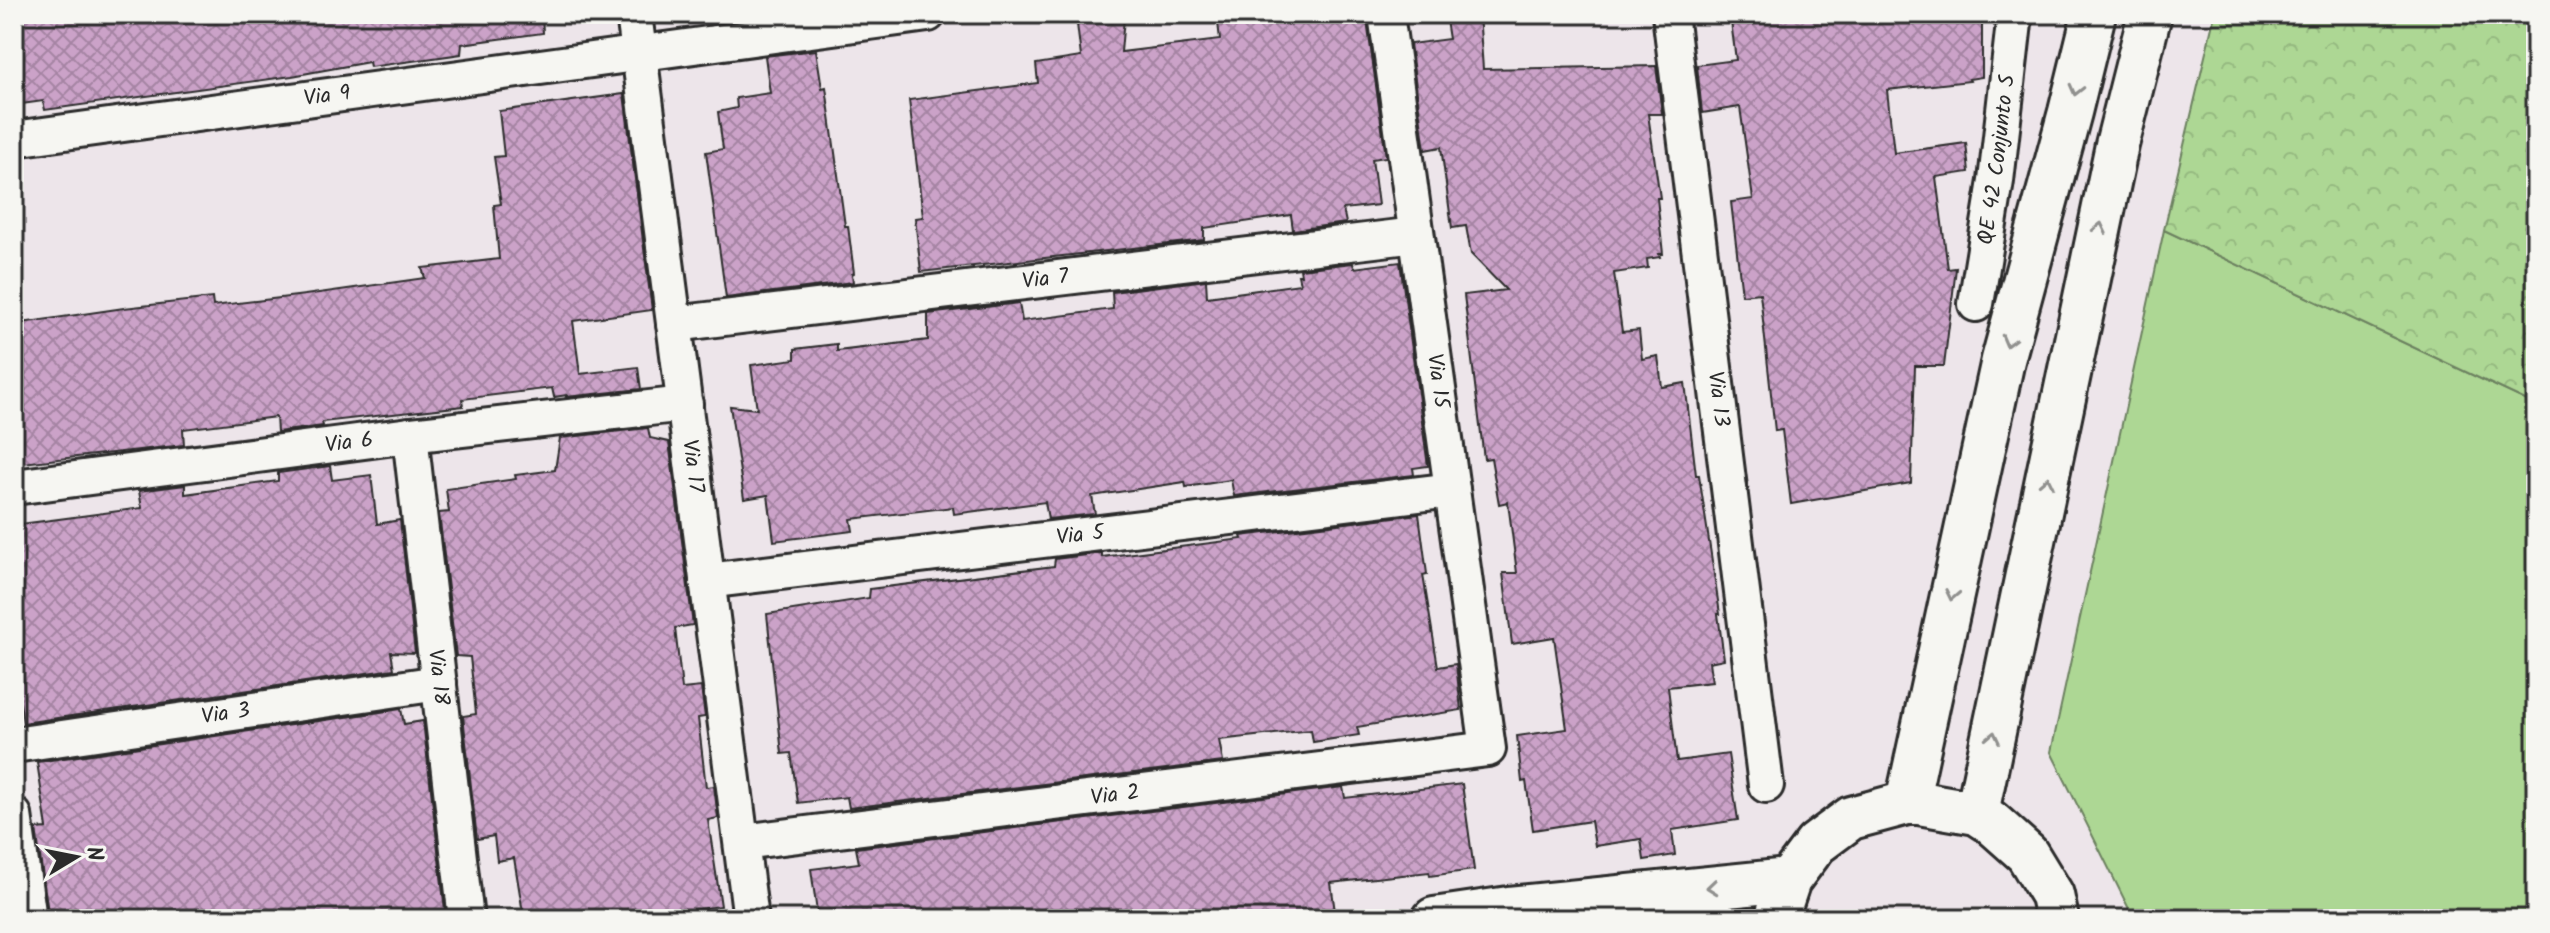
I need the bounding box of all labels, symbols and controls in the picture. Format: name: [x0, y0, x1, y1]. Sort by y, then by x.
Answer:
street label: QE 42 Conjunto S: [1968, 72, 2026, 247]
street label: Via 9: [301, 76, 353, 117]
one-way arrow: [2068, 82, 2085, 96]
one-way arrow: [2091, 221, 2108, 235]
street label: Via 7: [1020, 259, 1071, 300]
one-way arrow: [2001, 333, 2017, 347]
street label: Via 15: [1416, 351, 1458, 412]
street label: Via 13: [1697, 369, 1739, 429]
street label: Via 6: [323, 422, 375, 463]
street label: Via 17: [672, 438, 713, 496]
one-way arrow: [2037, 475, 2054, 489]
street label: Via 5: [1054, 515, 1107, 556]
one-way arrow: [1944, 587, 1961, 601]
street label: Via 18: [417, 647, 459, 708]
street label: Via 3: [199, 693, 252, 735]
one-way arrow: [1984, 730, 2001, 744]
street label: Via 2: [1089, 775, 1142, 816]
north arrow: [36, 817, 116, 897]
text: N: [75, 844, 112, 864]
one-way arrow: [1705, 879, 1718, 896]

